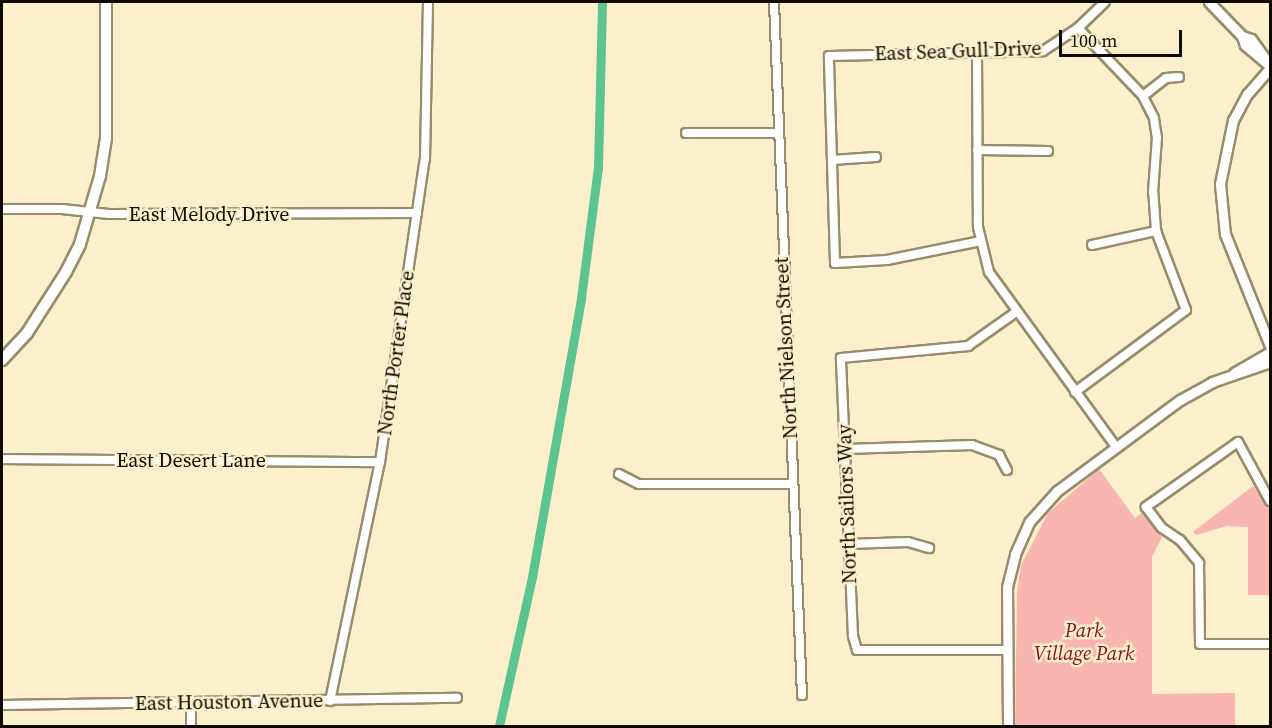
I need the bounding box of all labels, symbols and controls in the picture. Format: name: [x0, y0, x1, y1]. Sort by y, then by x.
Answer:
scale bar: [1062, 18, 1185, 56]
text: 100 m: [1070, 28, 1117, 53]
street label: East Sea Gull Drive: [874, 36, 1042, 66]
street label: East Melody Drive: [129, 202, 289, 226]
street label: North Nielson Street: [769, 256, 803, 440]
street label: North Porter Place: [373, 269, 419, 437]
street label: North Sailors Way: [832, 423, 862, 585]
street label: East Desert Lane: [116, 448, 266, 472]
park label: Park Village Park: [1034, 619, 1134, 666]
street label: East Houston Avenue: [135, 688, 323, 716]

